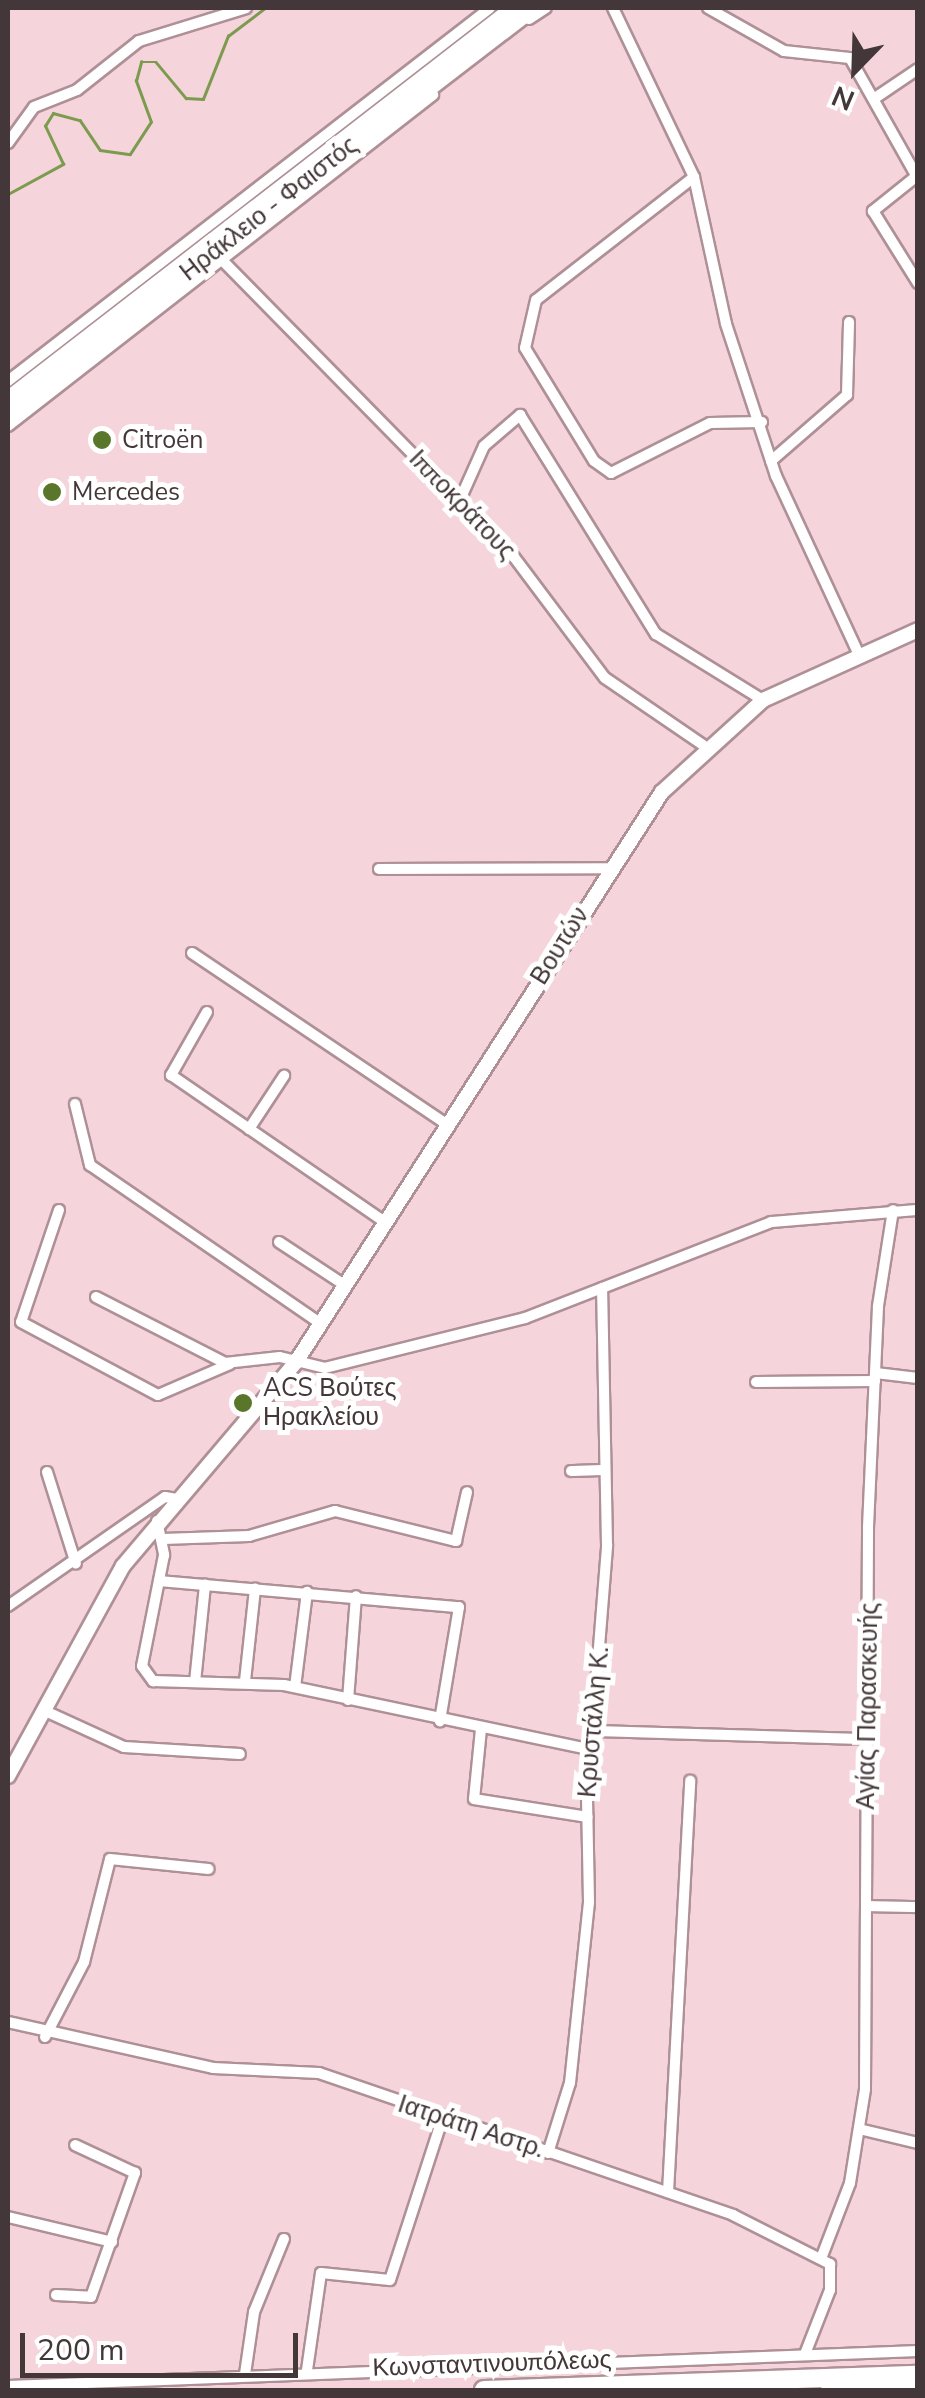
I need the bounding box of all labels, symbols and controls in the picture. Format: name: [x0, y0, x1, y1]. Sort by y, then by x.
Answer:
north arrow: [805, 20, 905, 120]
text: N: [826, 76, 860, 119]
street label: Ηράκλειο - Φαιστός: [174, 130, 364, 288]
place label: Citroën: [122, 425, 204, 455]
marker: Citroën: [91, 429, 113, 451]
street label: Ιπποκράτους: [402, 444, 522, 566]
place label: Mercedes: [72, 477, 180, 507]
marker: Mercedes: [41, 481, 63, 503]
street label: Βουτών: [525, 902, 595, 990]
place label: ACS Βούτες Ηρακλείου: [263, 1374, 397, 1433]
marker: ACS Βούτες Ηρακλείου: [232, 1392, 254, 1414]
street label: Αγίας Παρασκευής: [851, 1602, 885, 1810]
street label: Κρυστάλλη Κ.: [572, 1645, 616, 1799]
street label: Ιατράτη Αστρ.: [394, 2089, 548, 2165]
scale bar: [25, 2313, 302, 2375]
text: 200 m: [37, 2330, 124, 2371]
street label: Κωνσταντινουπόλεως: [372, 2345, 612, 2383]

